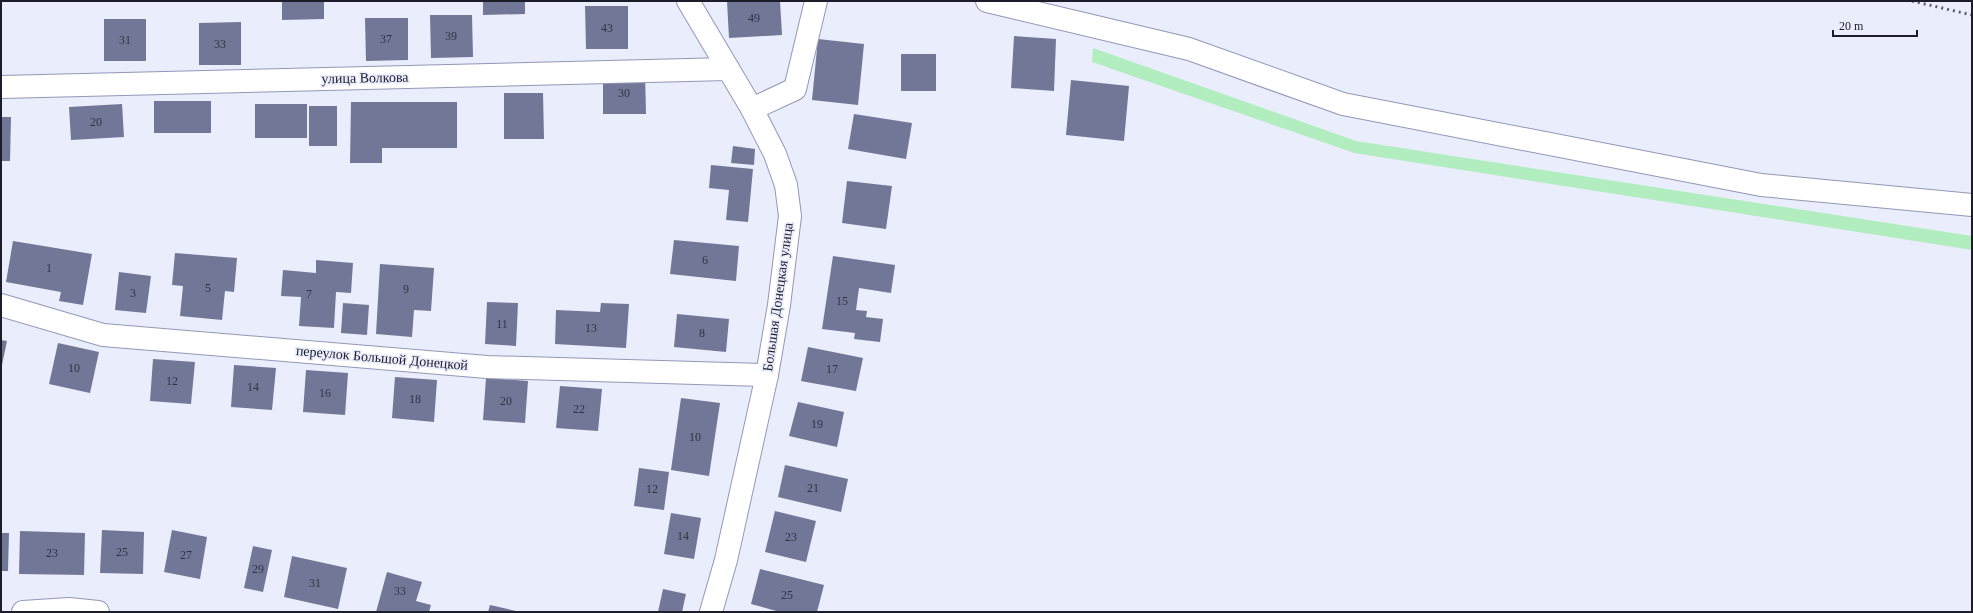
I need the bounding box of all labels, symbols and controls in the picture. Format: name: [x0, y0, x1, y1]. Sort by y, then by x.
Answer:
house number: 49: [748, 11, 760, 25]
scale bar: [1833, 12, 1917, 38]
text: 20 m: [1839, 19, 1864, 33]
house number: 43: [601, 21, 613, 35]
house number: 39: [445, 29, 457, 43]
house number: 37: [380, 32, 392, 46]
house number: 31: [119, 33, 131, 47]
house number: 33: [214, 37, 226, 51]
street label: улица Волкова: [321, 70, 409, 86]
house number: 30: [618, 86, 630, 100]
house number: 20: [90, 115, 102, 129]
street label: Большая Донецкая улица: [760, 221, 796, 372]
house number: 6: [702, 253, 708, 267]
house number: 1: [46, 261, 52, 275]
house number: 5: [205, 281, 211, 295]
house number: 9: [403, 282, 409, 296]
house number: 3: [130, 286, 136, 300]
house number: 7: [306, 287, 312, 301]
house number: 15: [836, 294, 848, 308]
house number: 11: [496, 317, 508, 331]
house number: 13: [585, 321, 597, 335]
house number: 8: [699, 326, 705, 340]
street label: переулок Большой Донецкой: [295, 343, 469, 373]
house number: 10: [68, 361, 80, 375]
house number: 17: [826, 362, 838, 376]
house number: 12: [166, 374, 178, 388]
house number: 14: [247, 380, 259, 394]
house number: 16: [319, 386, 331, 400]
house number: 18: [409, 392, 421, 406]
house number: 20: [500, 394, 512, 408]
house number: 22: [573, 402, 585, 416]
house number: 19: [811, 417, 823, 431]
house number: 10: [689, 430, 701, 444]
house number: 21: [807, 481, 819, 495]
house number: 12: [646, 482, 658, 496]
house number: 14: [677, 529, 689, 543]
house number: 23: [785, 530, 797, 544]
house number: 25: [116, 545, 128, 559]
house number: 23: [46, 546, 58, 560]
house number: 27: [180, 548, 192, 562]
house number: 29: [252, 562, 264, 576]
house number: 31: [309, 576, 321, 590]
house number: 33: [394, 584, 406, 598]
house number: 25: [781, 588, 793, 602]

